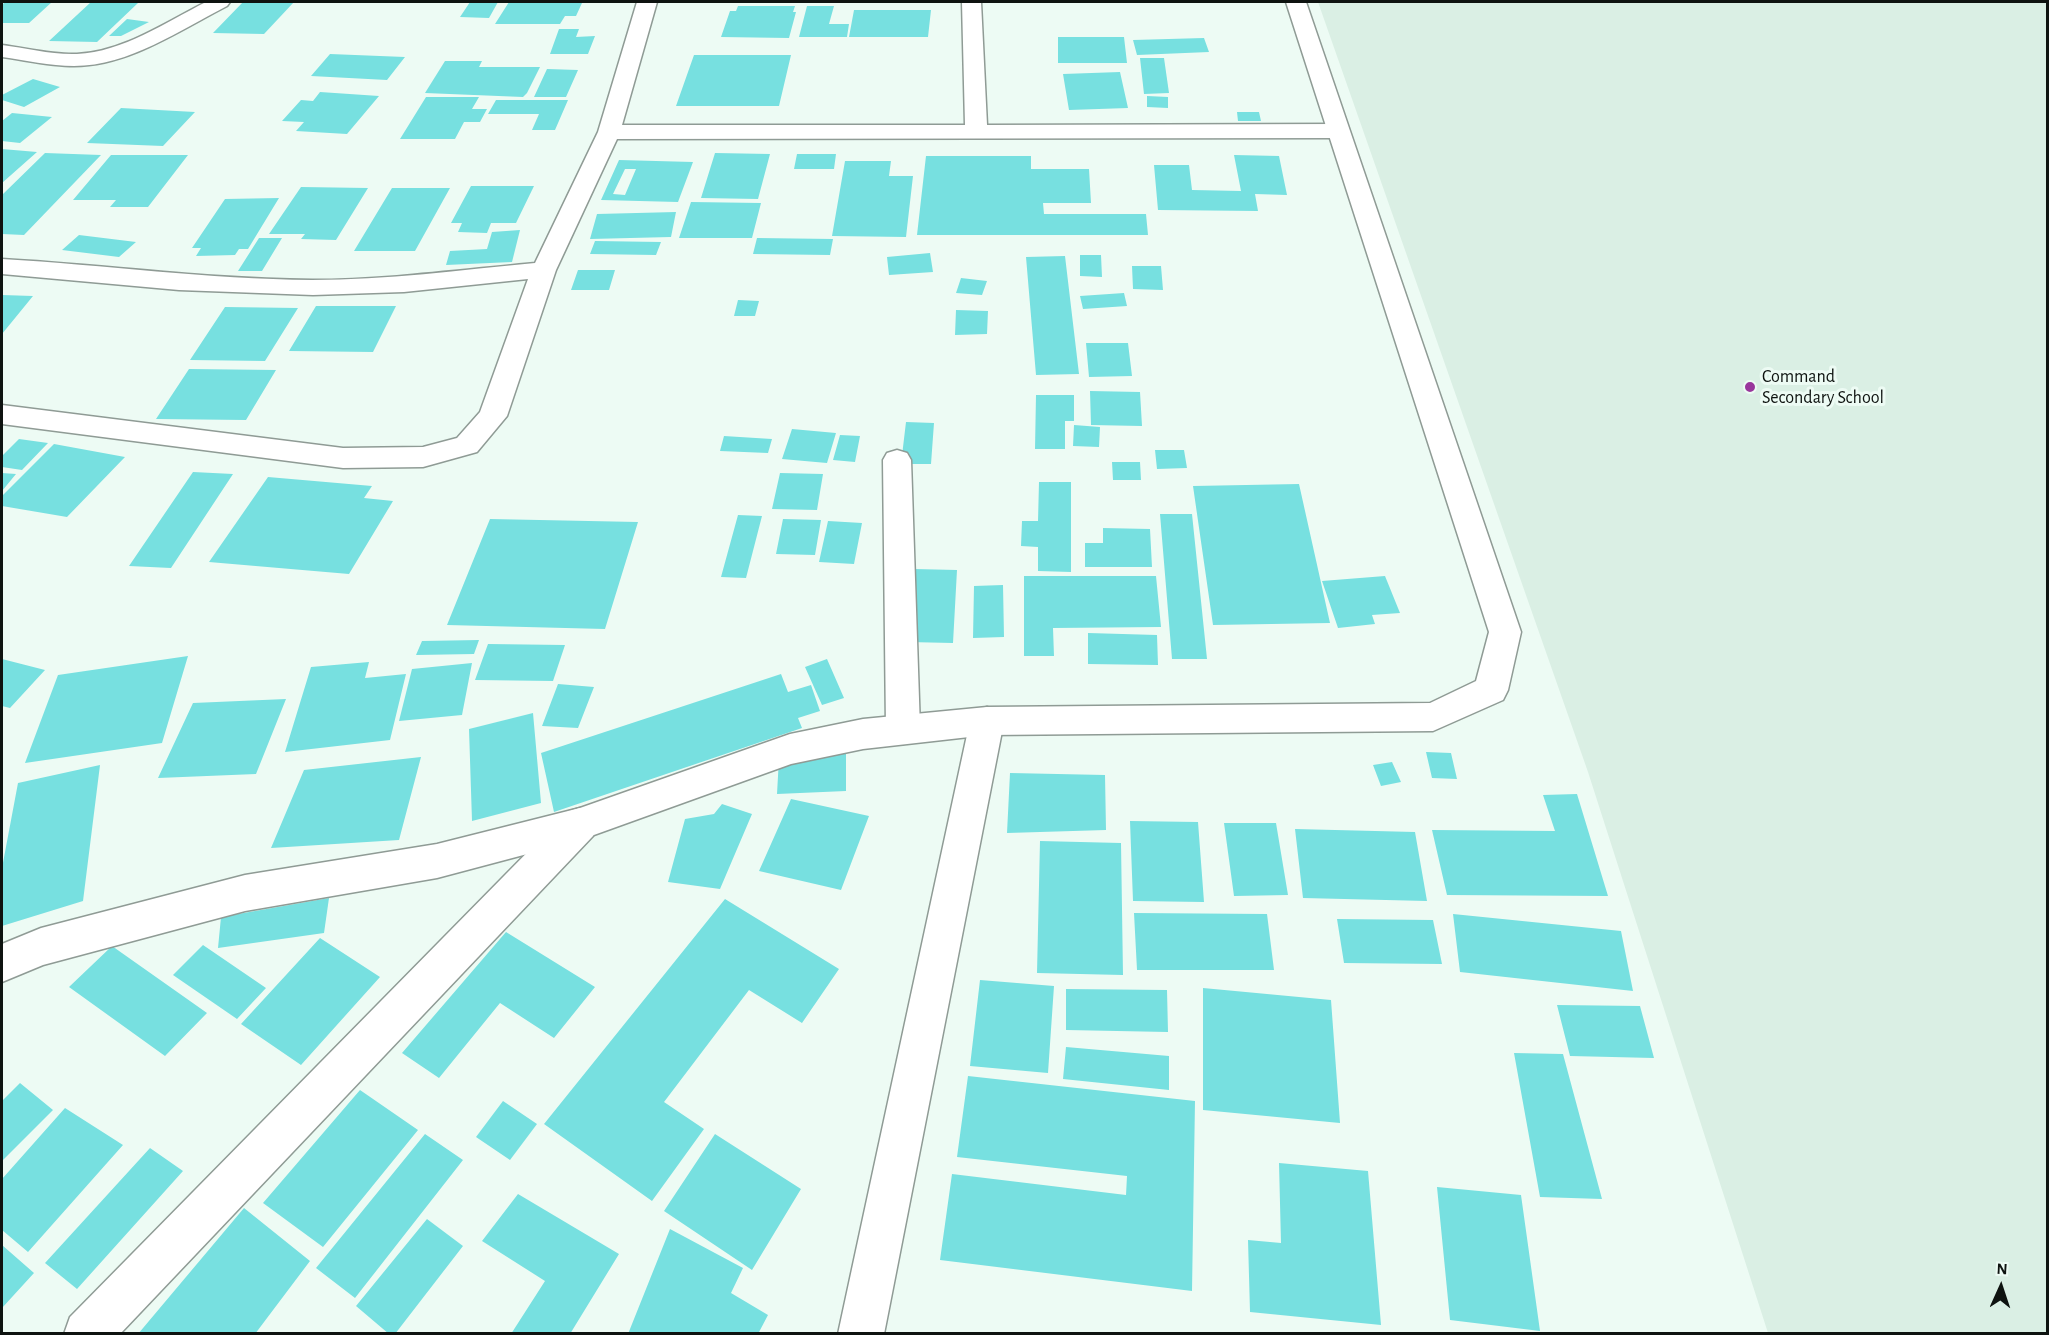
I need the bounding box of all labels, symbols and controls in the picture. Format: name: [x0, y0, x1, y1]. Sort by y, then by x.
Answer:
place label: Command Secondary School: [1762, 366, 1884, 409]
marker: Command Secondary School: [1743, 380, 1757, 394]
north arrow: [1971, 1257, 2031, 1317]
text: N: [1996, 1261, 2008, 1277]

